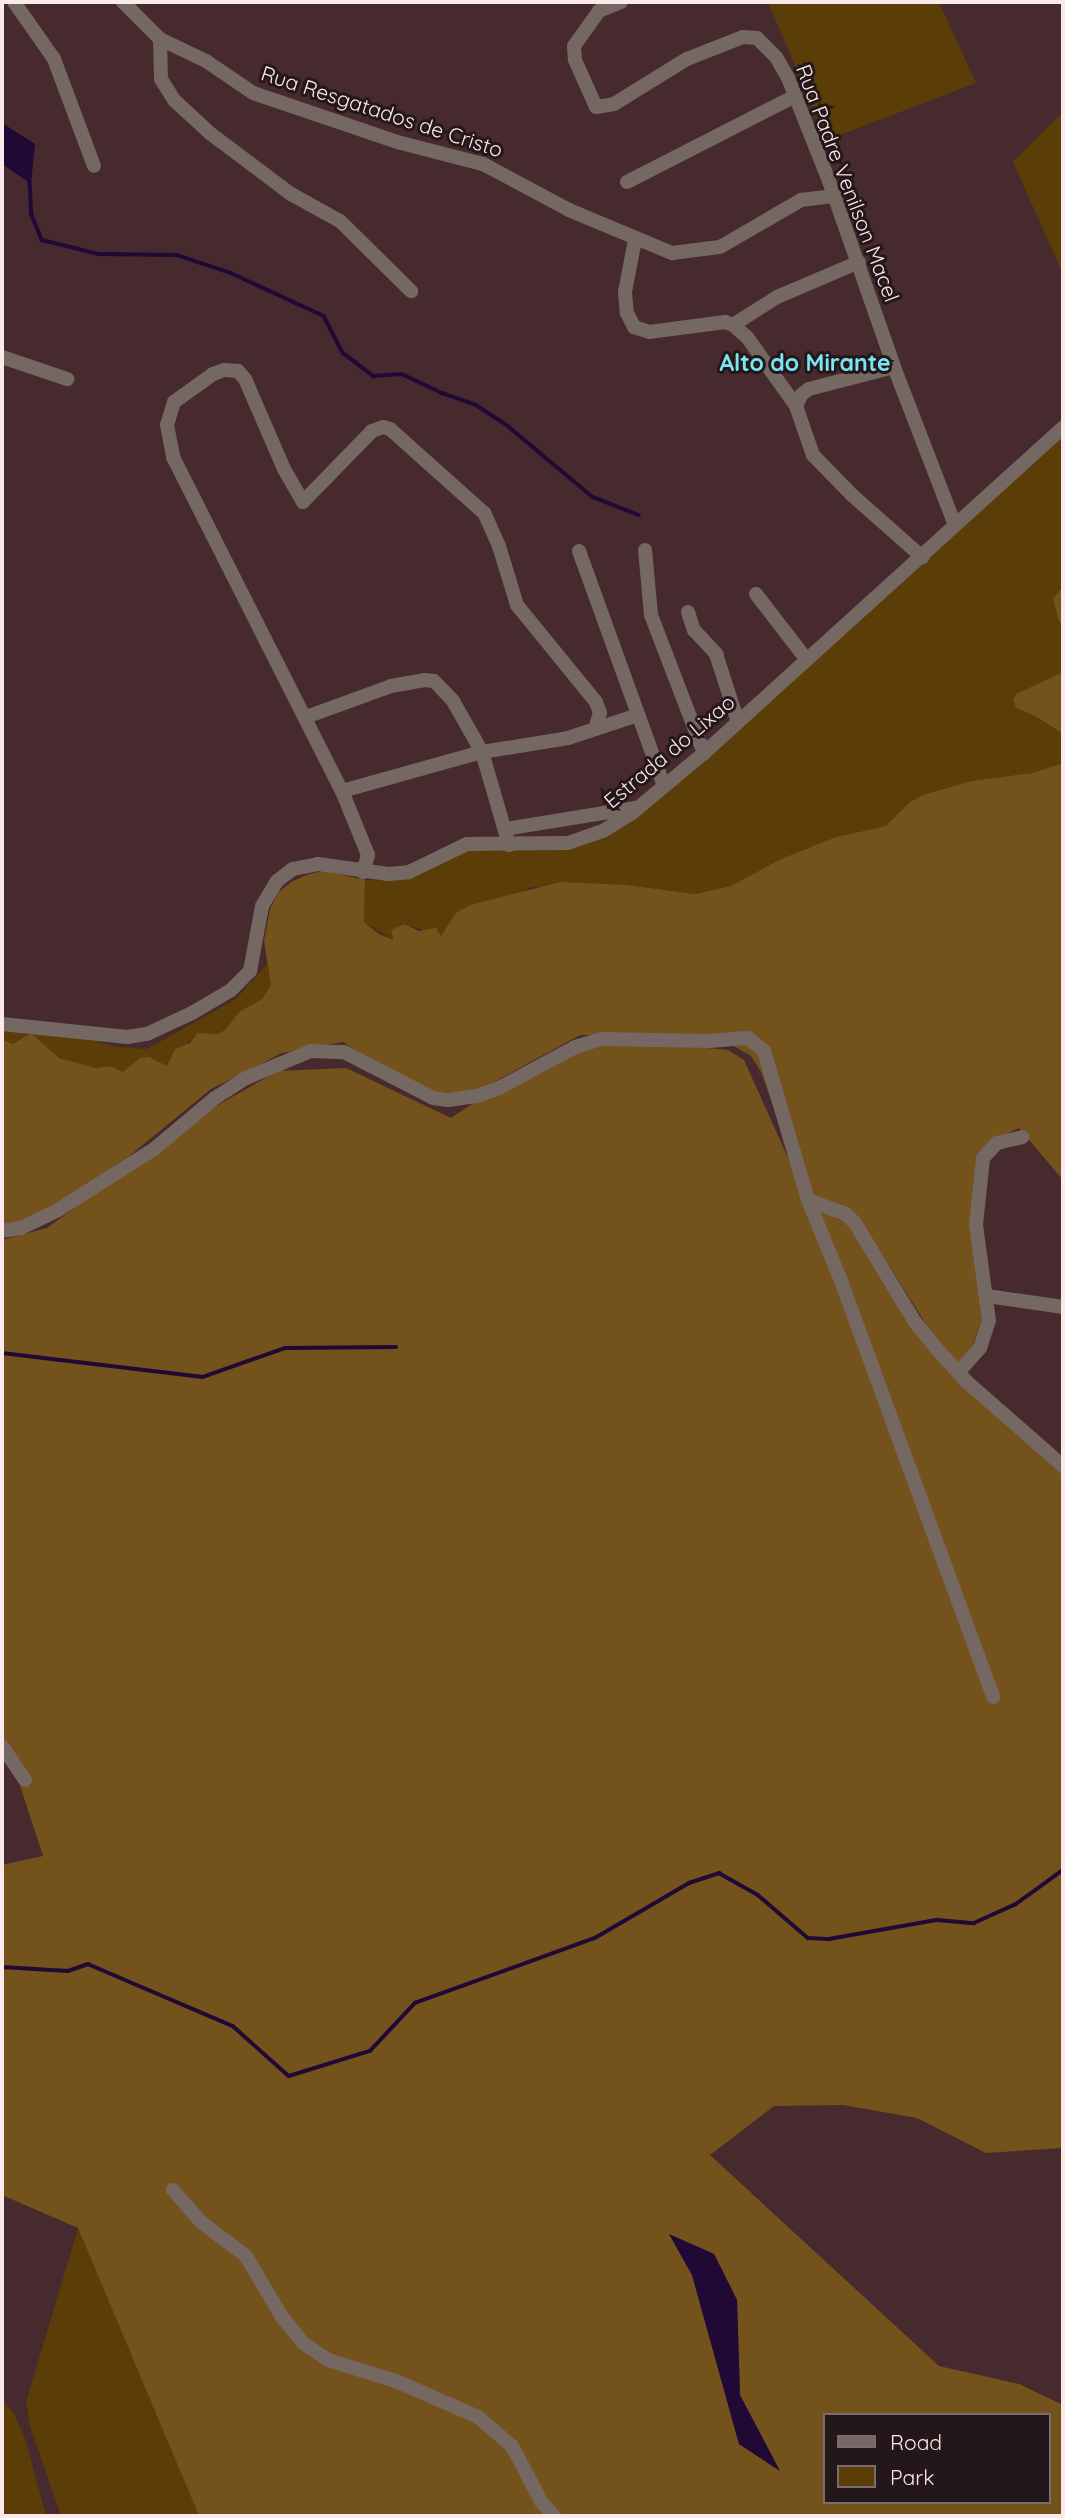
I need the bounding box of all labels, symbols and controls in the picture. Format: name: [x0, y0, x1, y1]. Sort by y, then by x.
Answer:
street label: Rua Resgatados de Cristo: [258, 60, 506, 162]
street label: Rua Padre Venilson Macel: [791, 61, 905, 305]
district label: Alto do Mirante: [719, 349, 891, 377]
street label: Estrada do Lixao: [598, 689, 740, 813]
legend: [824, 2413, 1051, 2504]
text: Road: [890, 2429, 942, 2455]
text: Park: [890, 2464, 934, 2490]

